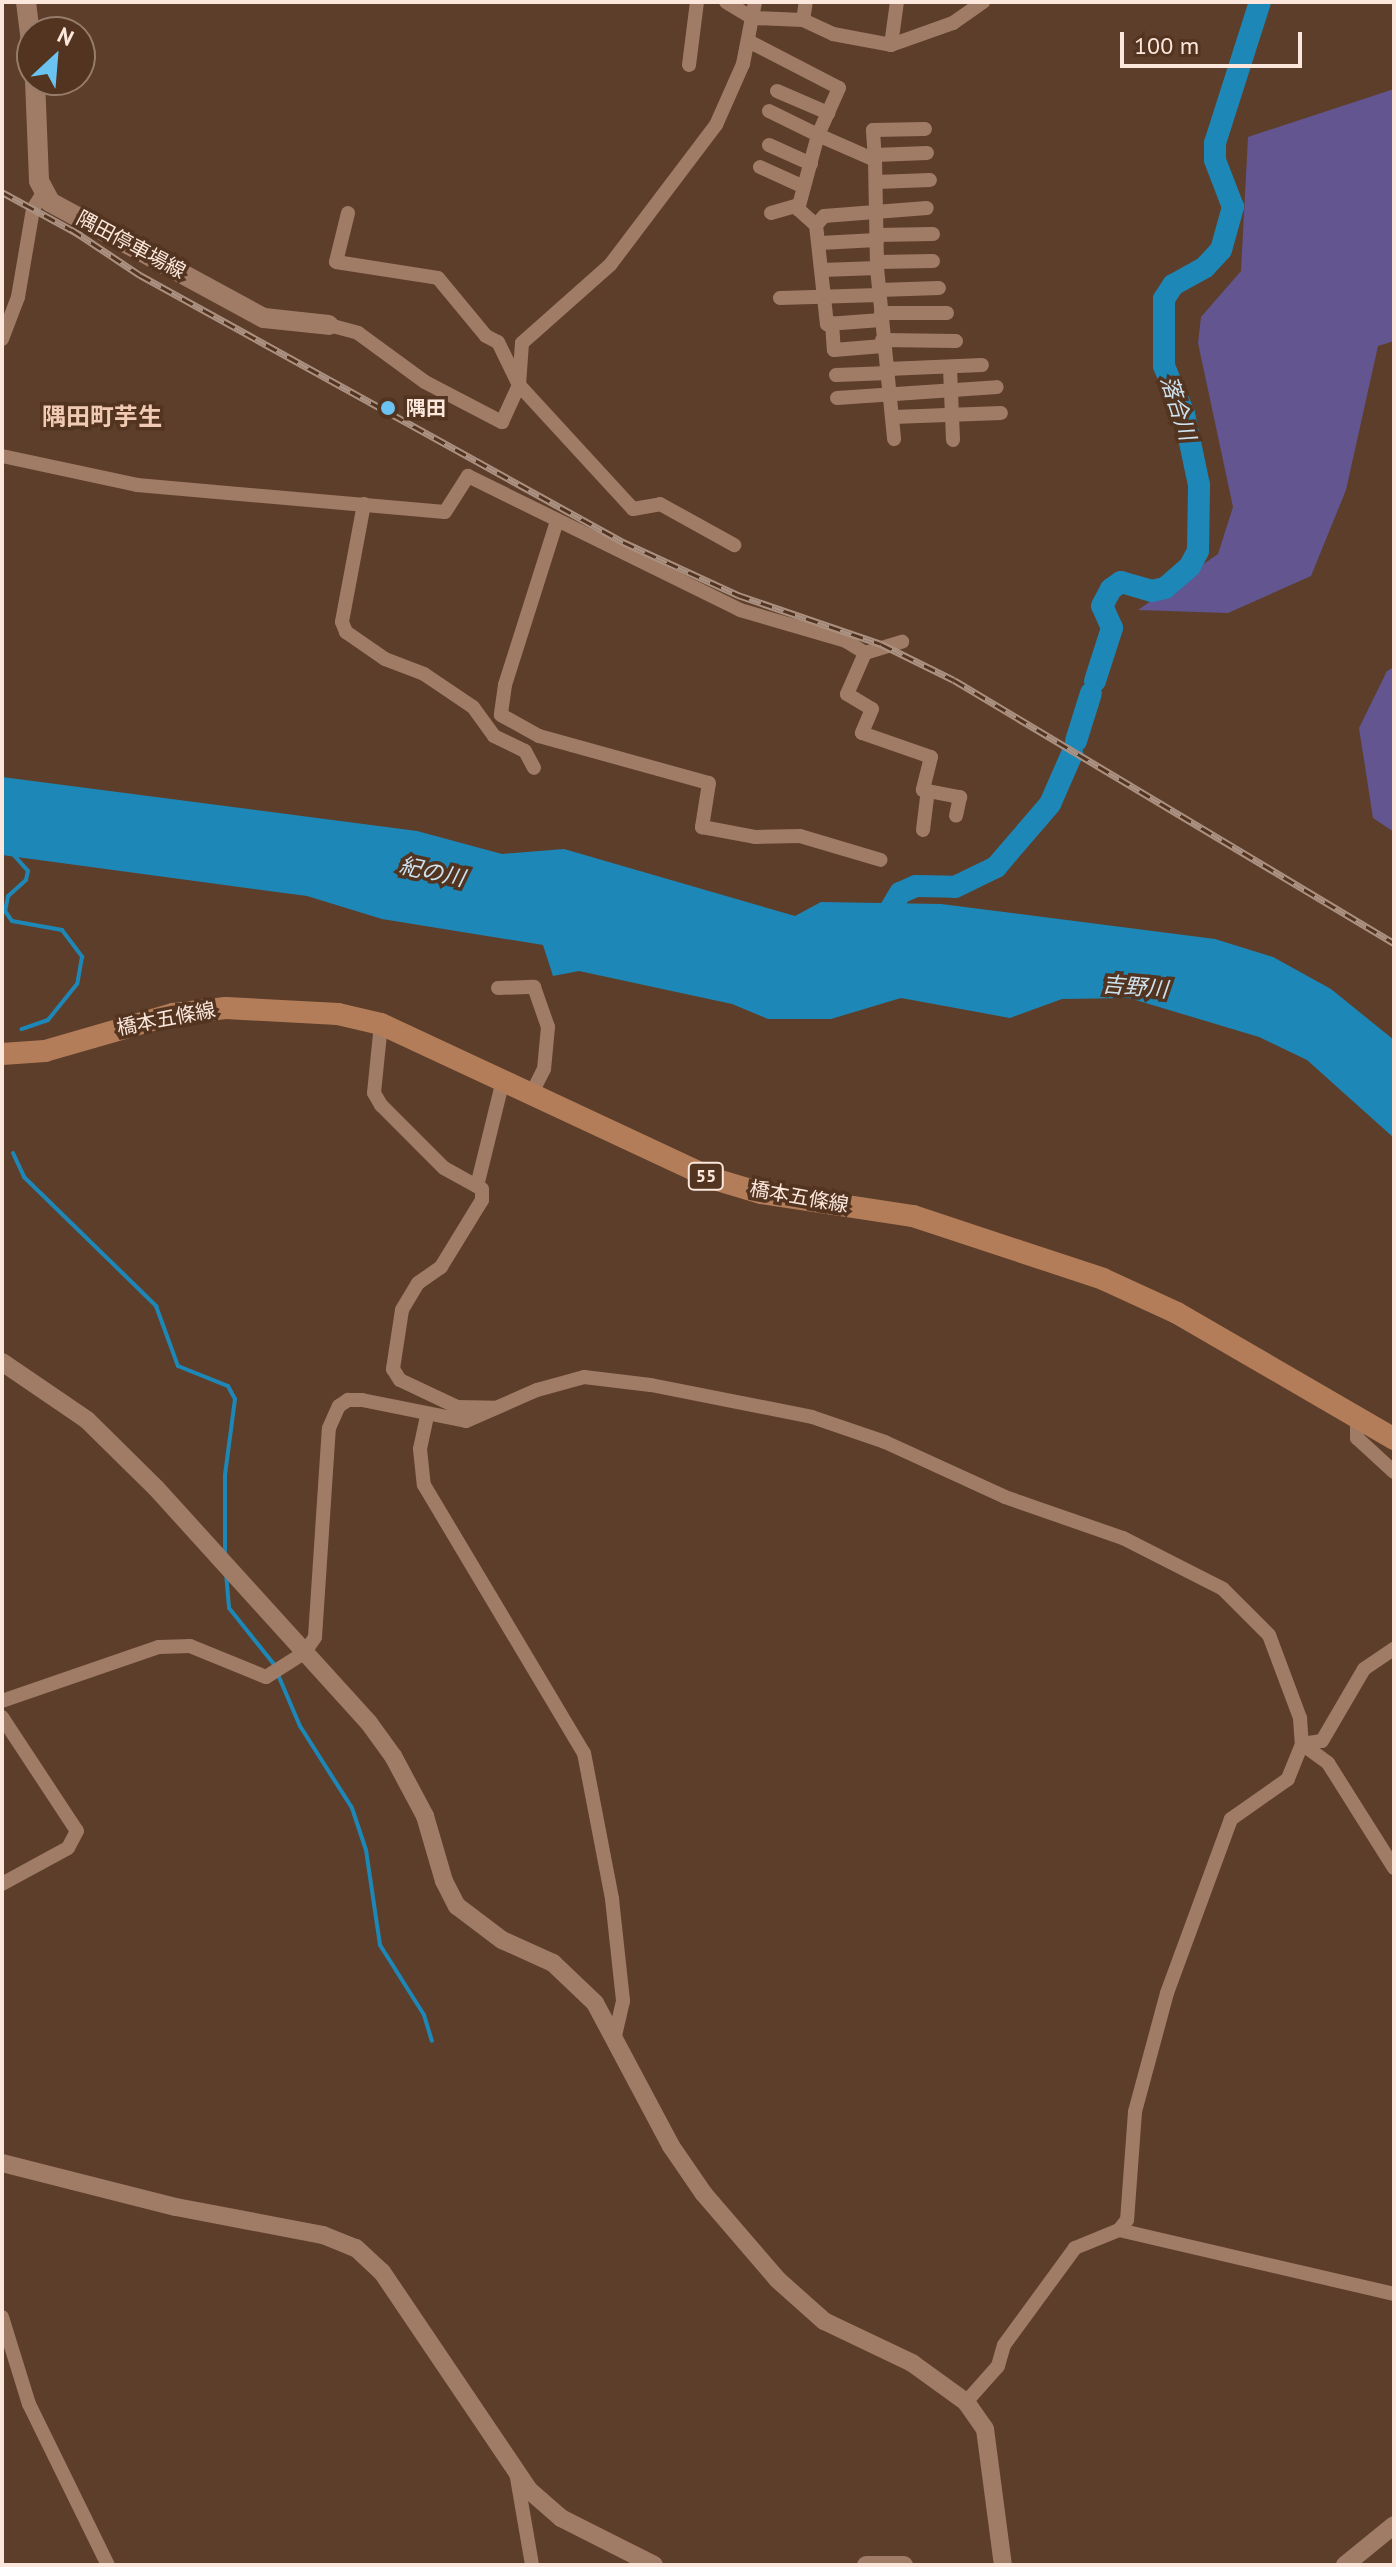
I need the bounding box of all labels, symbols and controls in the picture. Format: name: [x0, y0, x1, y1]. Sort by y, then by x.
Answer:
north arrow: [16, 16, 96, 96]
scale bar: [1124, 16, 1306, 66]
text: N: [53, 20, 78, 52]
text: 100 m: [1134, 30, 1199, 61]
street label: 隅田停車場線: [72, 206, 190, 284]
water label: 落合川: [1155, 373, 1201, 443]
place label: 隅田: [406, 396, 446, 420]
marker: 隅田: [377, 397, 399, 419]
district label: 隅田町芋生: [42, 403, 162, 431]
water label: 紀の川: [397, 852, 467, 892]
water label: 吉野川: [1101, 971, 1169, 1003]
street label: 橋本五條線: [115, 998, 217, 1040]
road number: 55: [686, 1162, 726, 1190]
street label: 橋本五條線: [748, 1176, 850, 1218]

